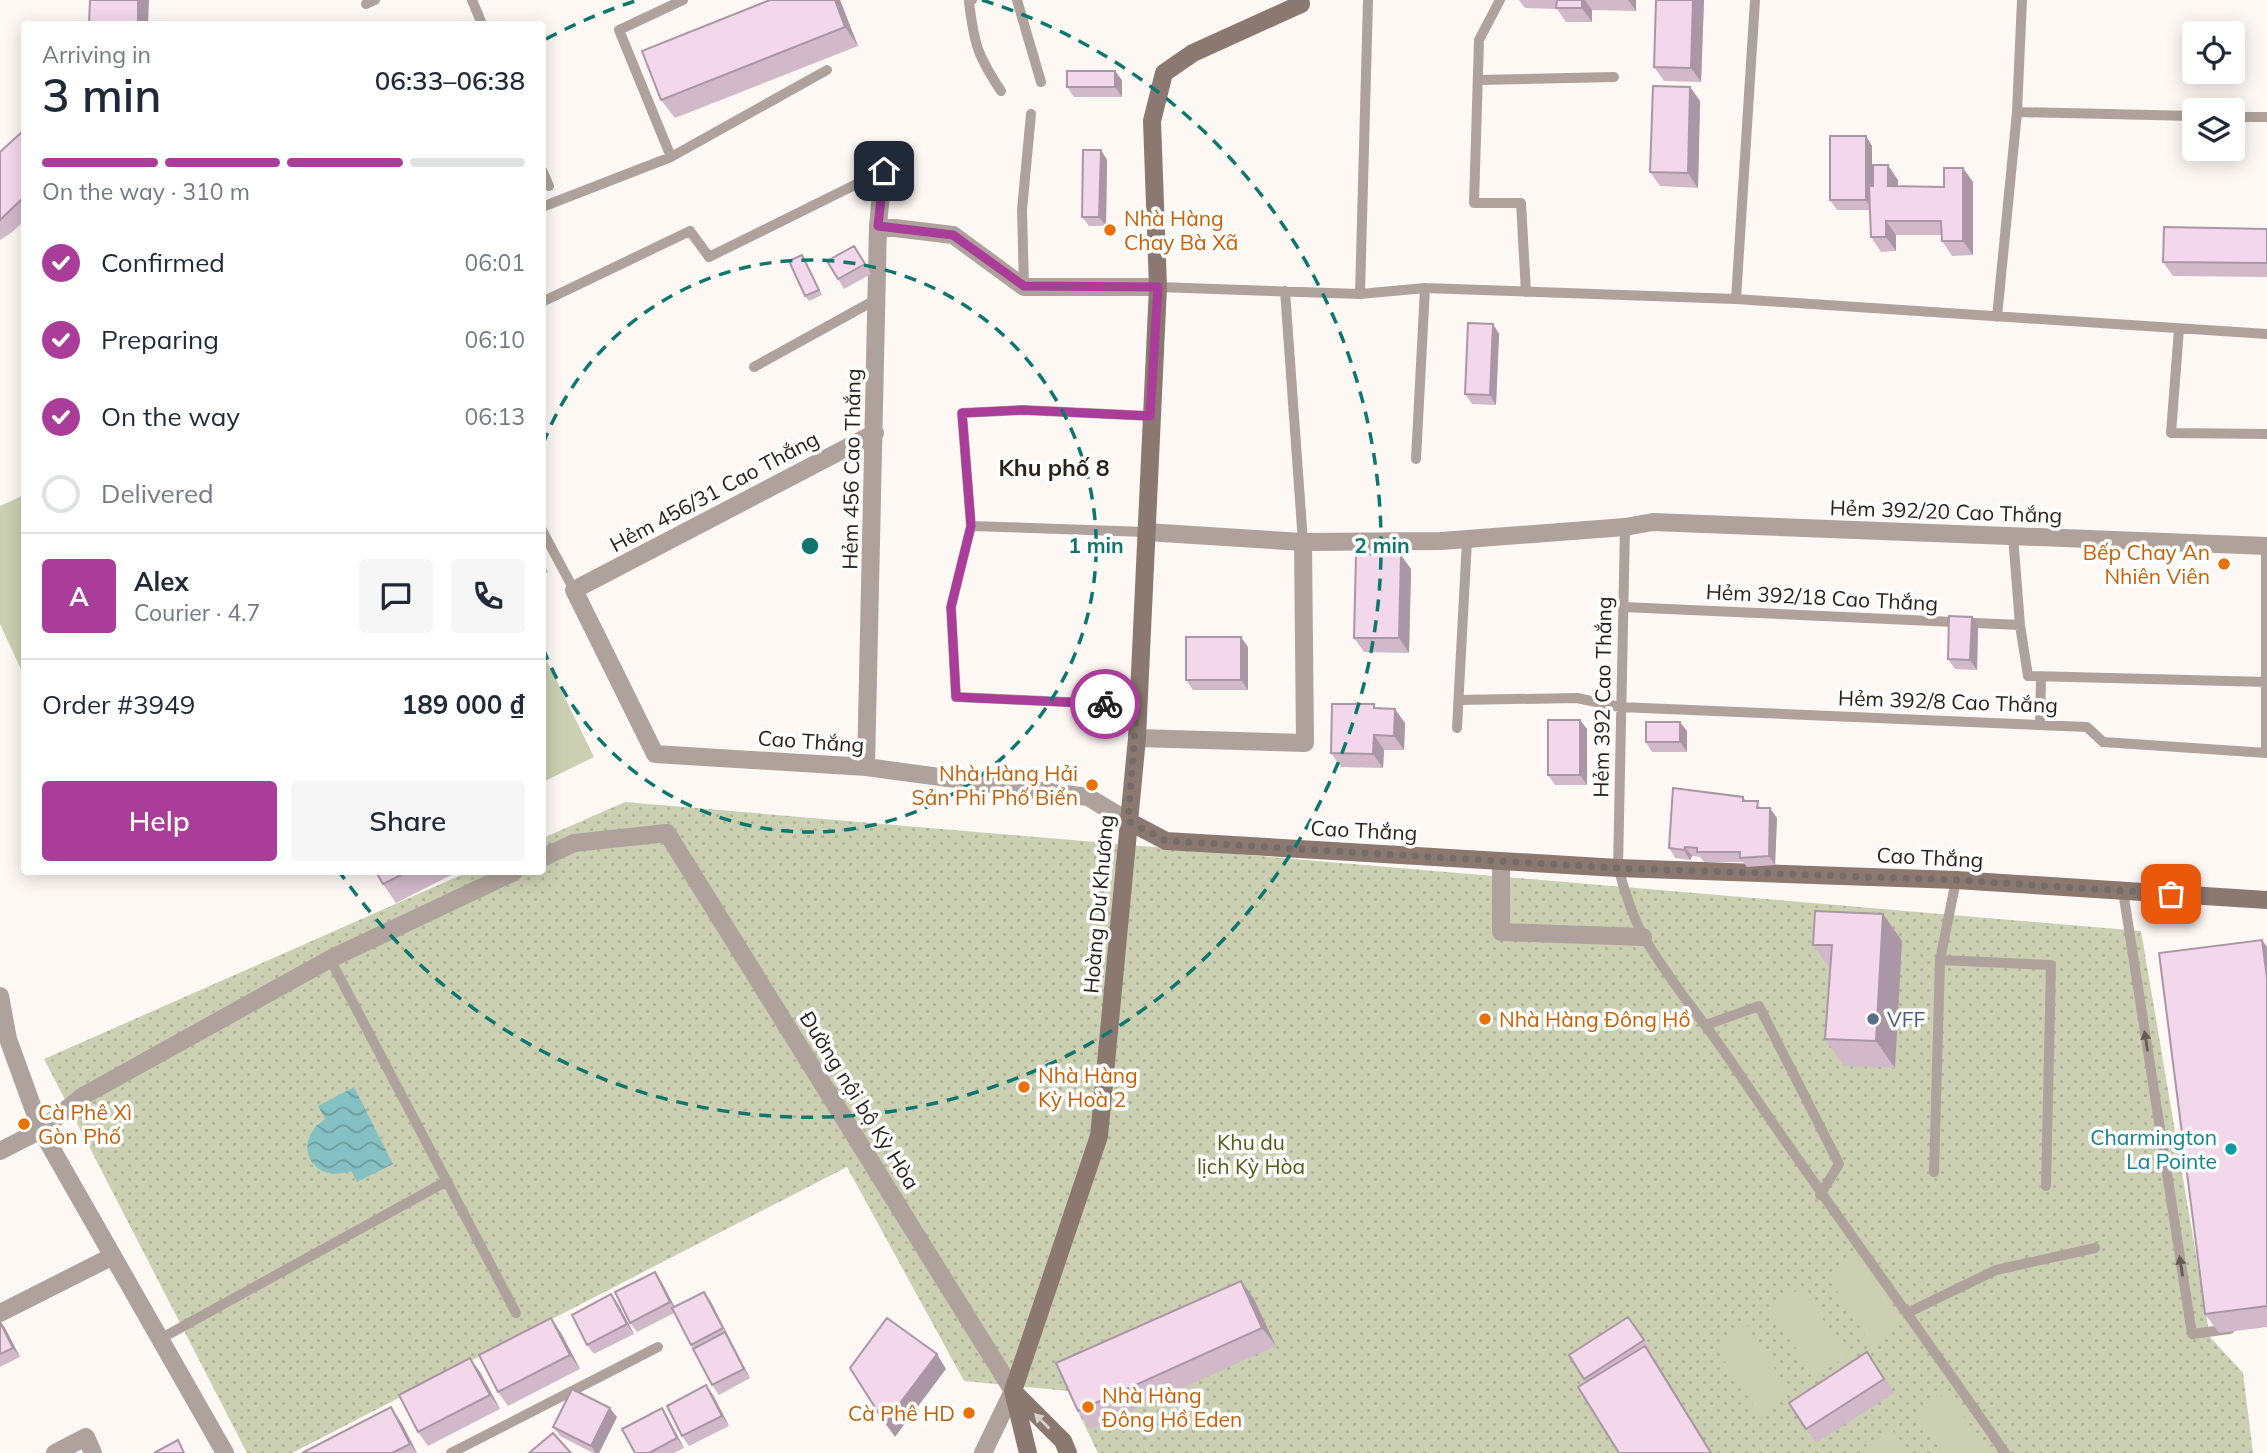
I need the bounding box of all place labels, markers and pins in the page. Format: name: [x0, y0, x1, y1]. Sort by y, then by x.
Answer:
pin: [854, 141, 914, 201]
place label: Nhà Hàng Chay Bà Xã: [1124, 205, 1238, 255]
marker: Nhà Hàng Chay Bà Xã: [1102, 222, 1118, 238]
centre of rings: [798, 534, 822, 558]
place label: Bếp Chay An Nhiên Viên: [2083, 539, 2210, 589]
marker: Bếp Chay An Nhiên Viên: [2216, 556, 2232, 572]
place label: Nhà Hàng Hải Sản Phi Phố Biển: [912, 760, 1078, 810]
marker: Nhà Hàng Hải Sản Phi Phố Biển: [1084, 777, 1100, 793]
pin: [2141, 864, 2201, 924]
place label: Nhà Hàng Đông Hồ: [1499, 1006, 1690, 1032]
place label: VFF: [1887, 1006, 1925, 1032]
marker: Nhà Hàng Đông Hồ: [1477, 1011, 1493, 1027]
marker: VFF: [1865, 1011, 1881, 1027]
place label: Nhà Hàng Kỳ Hoà 2: [1038, 1062, 1138, 1112]
marker: Nhà Hàng Kỳ Hoà 2: [1016, 1079, 1032, 1095]
place label: Cà Phê Xì Gòn Phố: [38, 1099, 132, 1149]
marker: Cà Phê Xì Gòn Phố: [16, 1116, 32, 1132]
place label: Charmington La Pointe: [2090, 1124, 2217, 1174]
marker: Charmington La Pointe: [2223, 1141, 2239, 1157]
place label: Nhà Hàng Đông Hồ Eden: [1102, 1382, 1242, 1432]
marker: Nhà Hàng Đông Hồ Eden: [1080, 1399, 1096, 1415]
place label: Cà Phê HD: [848, 1400, 955, 1426]
marker: Cà Phê HD: [961, 1405, 977, 1421]

